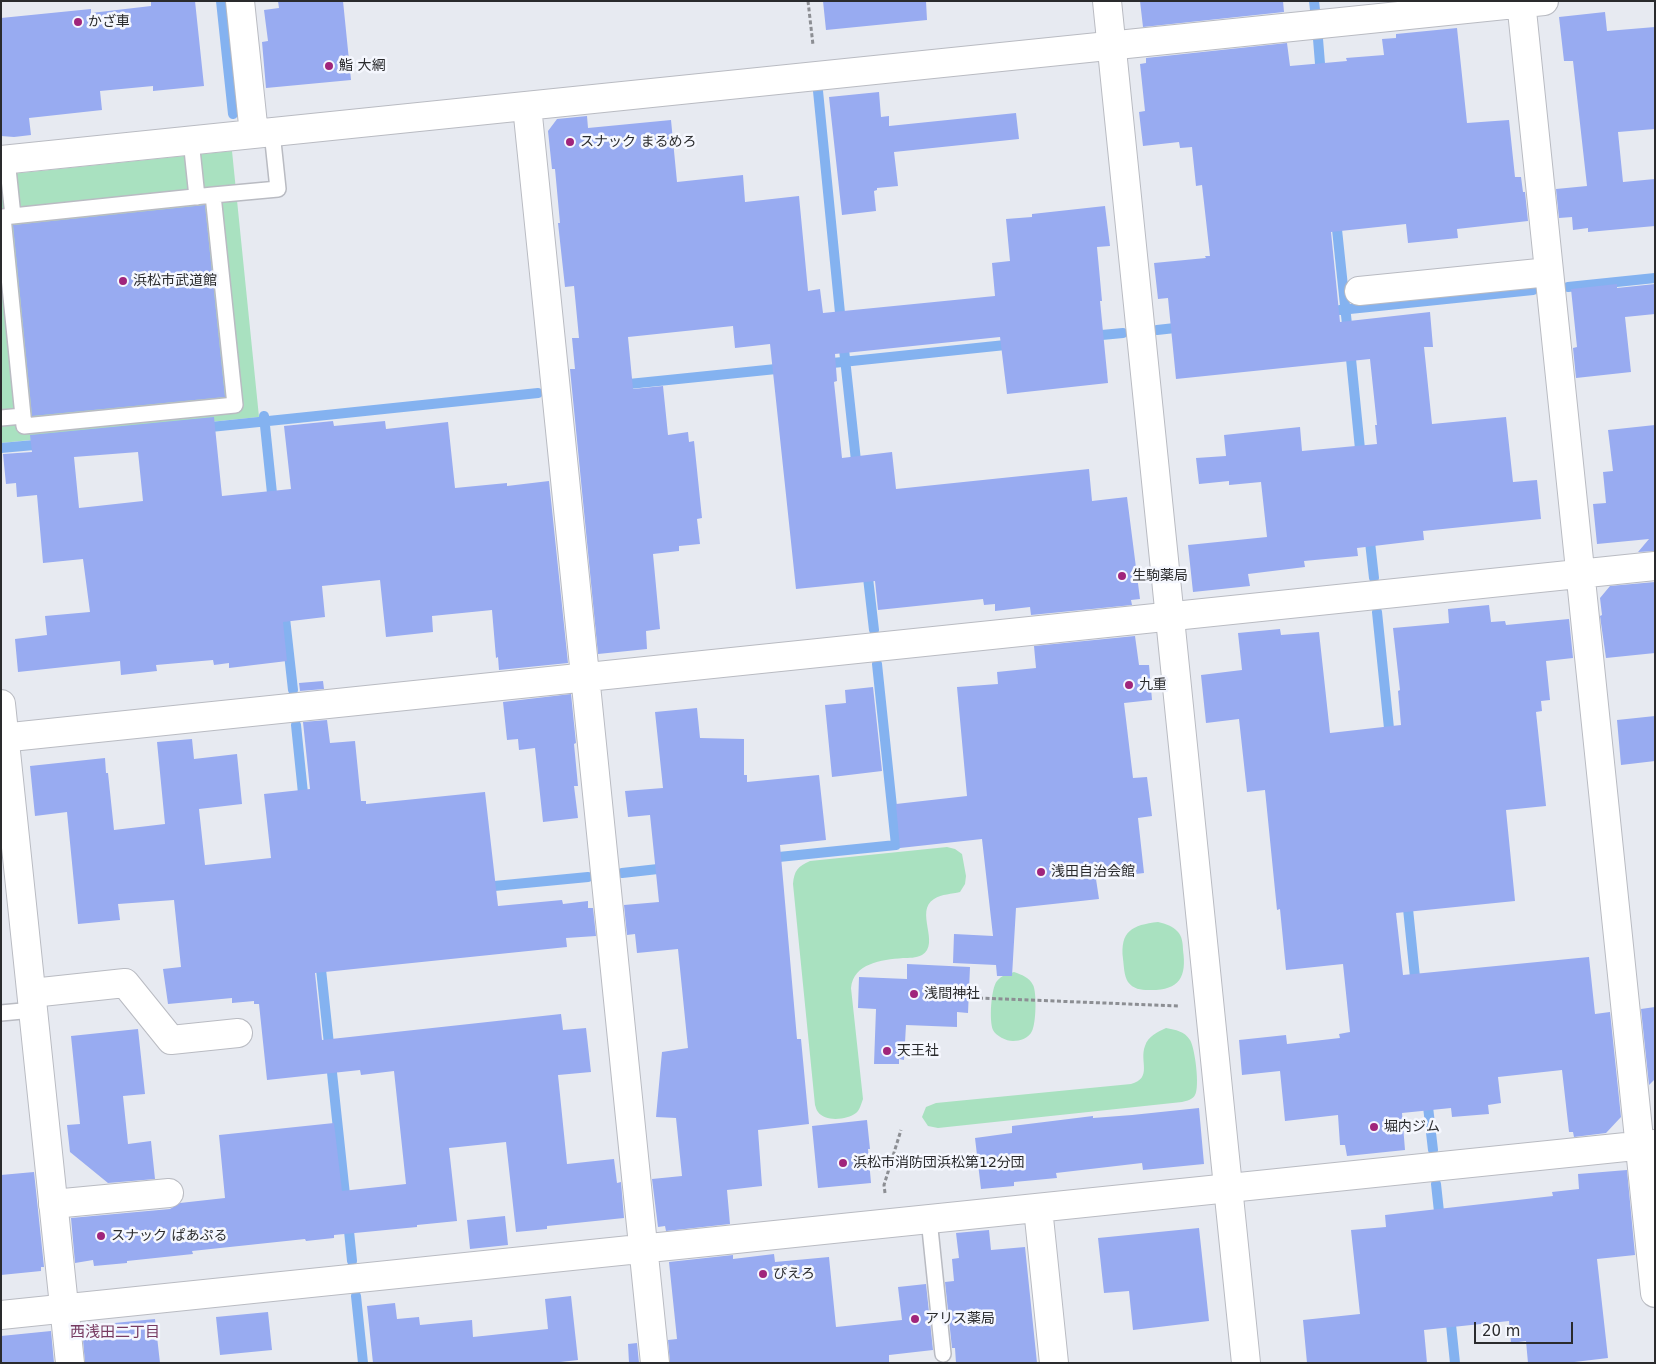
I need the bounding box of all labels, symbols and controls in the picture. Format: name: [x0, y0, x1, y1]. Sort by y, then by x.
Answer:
place label: かざ車: [88, 14, 130, 30]
marker: かざ車: [72, 16, 84, 28]
place label: 鮨 大網: [339, 58, 385, 74]
marker: 鮨 大網: [323, 60, 335, 72]
place label: スナック まるめろ: [580, 134, 696, 150]
marker: スナック まるめろ: [564, 136, 576, 148]
place label: 浜松市武道館: [133, 273, 217, 289]
marker: 浜松市武道館: [117, 275, 129, 287]
place label: 生駒薬局: [1132, 568, 1188, 584]
marker: 生駒薬局: [1116, 570, 1128, 582]
place label: 九重: [1139, 677, 1167, 693]
marker: 九重: [1123, 679, 1135, 691]
place label: 浅田自治会館: [1051, 864, 1135, 880]
marker: 浅田自治会館: [1035, 866, 1047, 878]
place label: 浅間神社: [924, 986, 980, 1002]
marker: 浅間神社: [908, 988, 920, 1000]
place label: 天王社: [897, 1043, 939, 1059]
marker: 天王社: [881, 1045, 893, 1057]
place label: 堀内ジム: [1384, 1119, 1440, 1135]
marker: 堀内ジム: [1368, 1121, 1380, 1133]
place label: 浜松市消防団浜松第12分団: [853, 1155, 1025, 1171]
marker: 浜松市消防団浜松第12分団: [837, 1157, 849, 1169]
place label: スナック ぱあぷる: [111, 1228, 227, 1244]
marker: スナック ぱあぷる: [95, 1230, 107, 1242]
place label: ぴえろ: [773, 1266, 815, 1282]
marker: ぴえろ: [757, 1268, 769, 1280]
place label: アリス薬局: [925, 1311, 995, 1327]
scale bar: [1476, 1312, 1575, 1344]
marker: アリス薬局: [909, 1313, 921, 1325]
text: 20 m: [1482, 1322, 1520, 1340]
district label: 西浅田二丁目: [70, 1324, 160, 1342]

